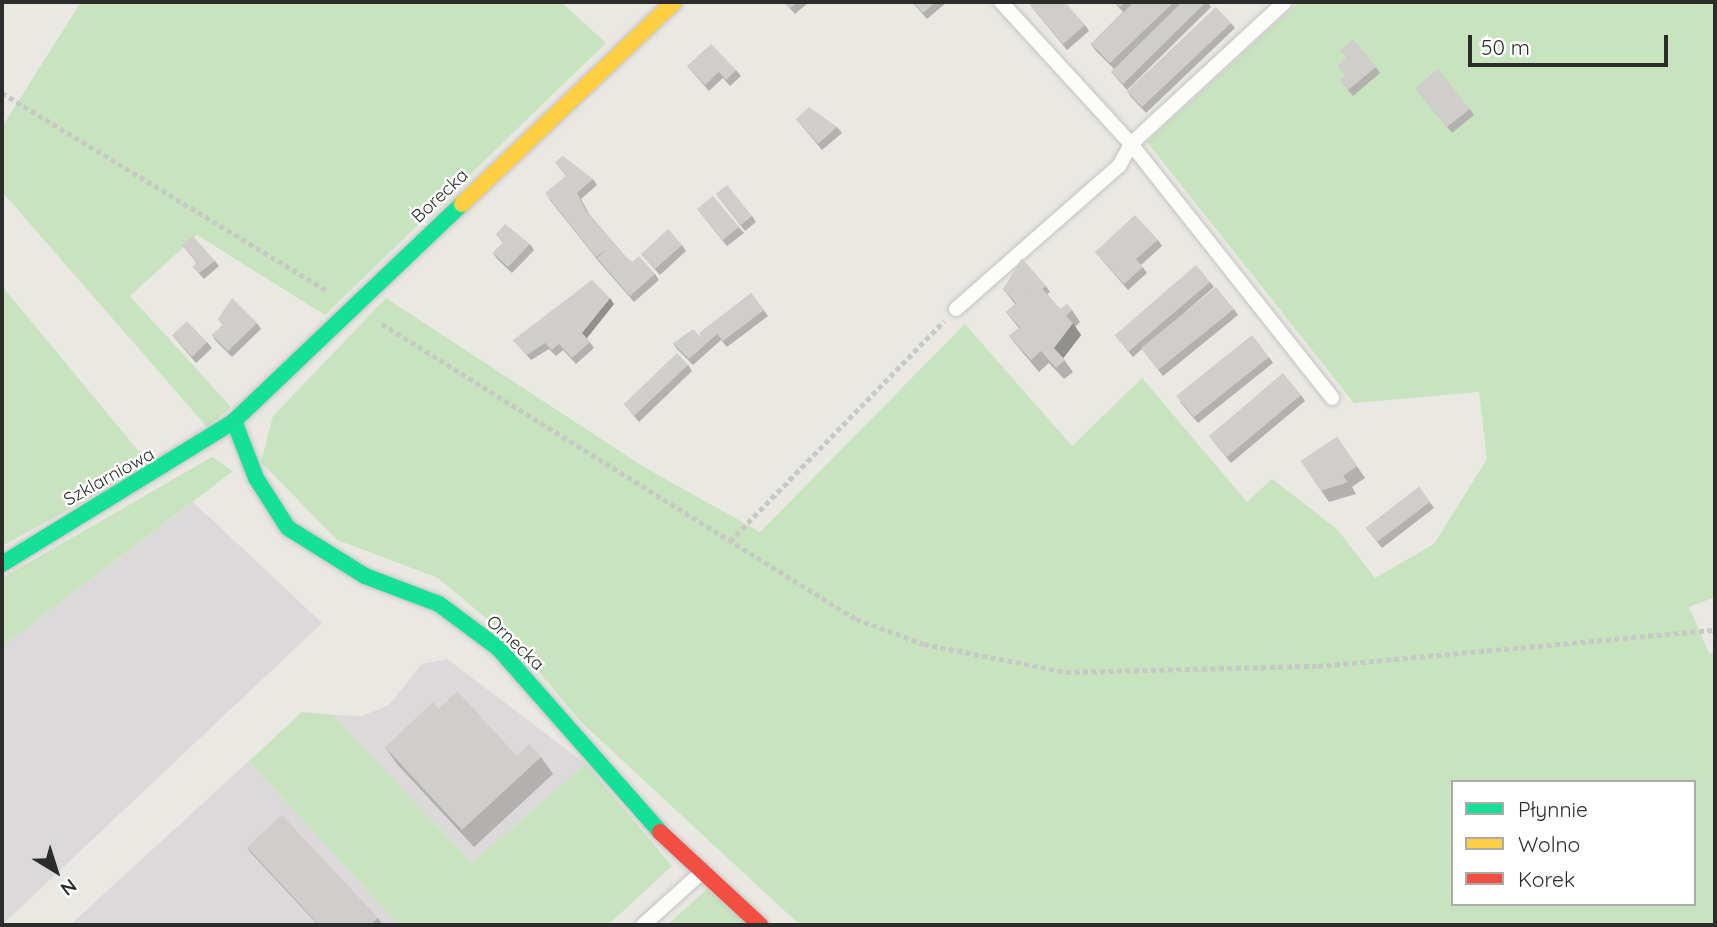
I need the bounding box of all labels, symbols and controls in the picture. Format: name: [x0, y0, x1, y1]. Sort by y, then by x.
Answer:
scale bar: [1472, 21, 1672, 65]
text: 50 m: [1481, 34, 1530, 60]
street label: Borecka: [407, 165, 473, 227]
street label: Szklarniowa: [60, 443, 158, 511]
street label: Ornecka: [482, 611, 548, 675]
legend: [1451, 780, 1696, 906]
text: Płynnie: [1518, 796, 1588, 822]
text: Wolno: [1518, 831, 1580, 857]
north arrow: [21, 836, 91, 906]
text: Korek: [1518, 866, 1575, 892]
text: N: [56, 874, 82, 901]

